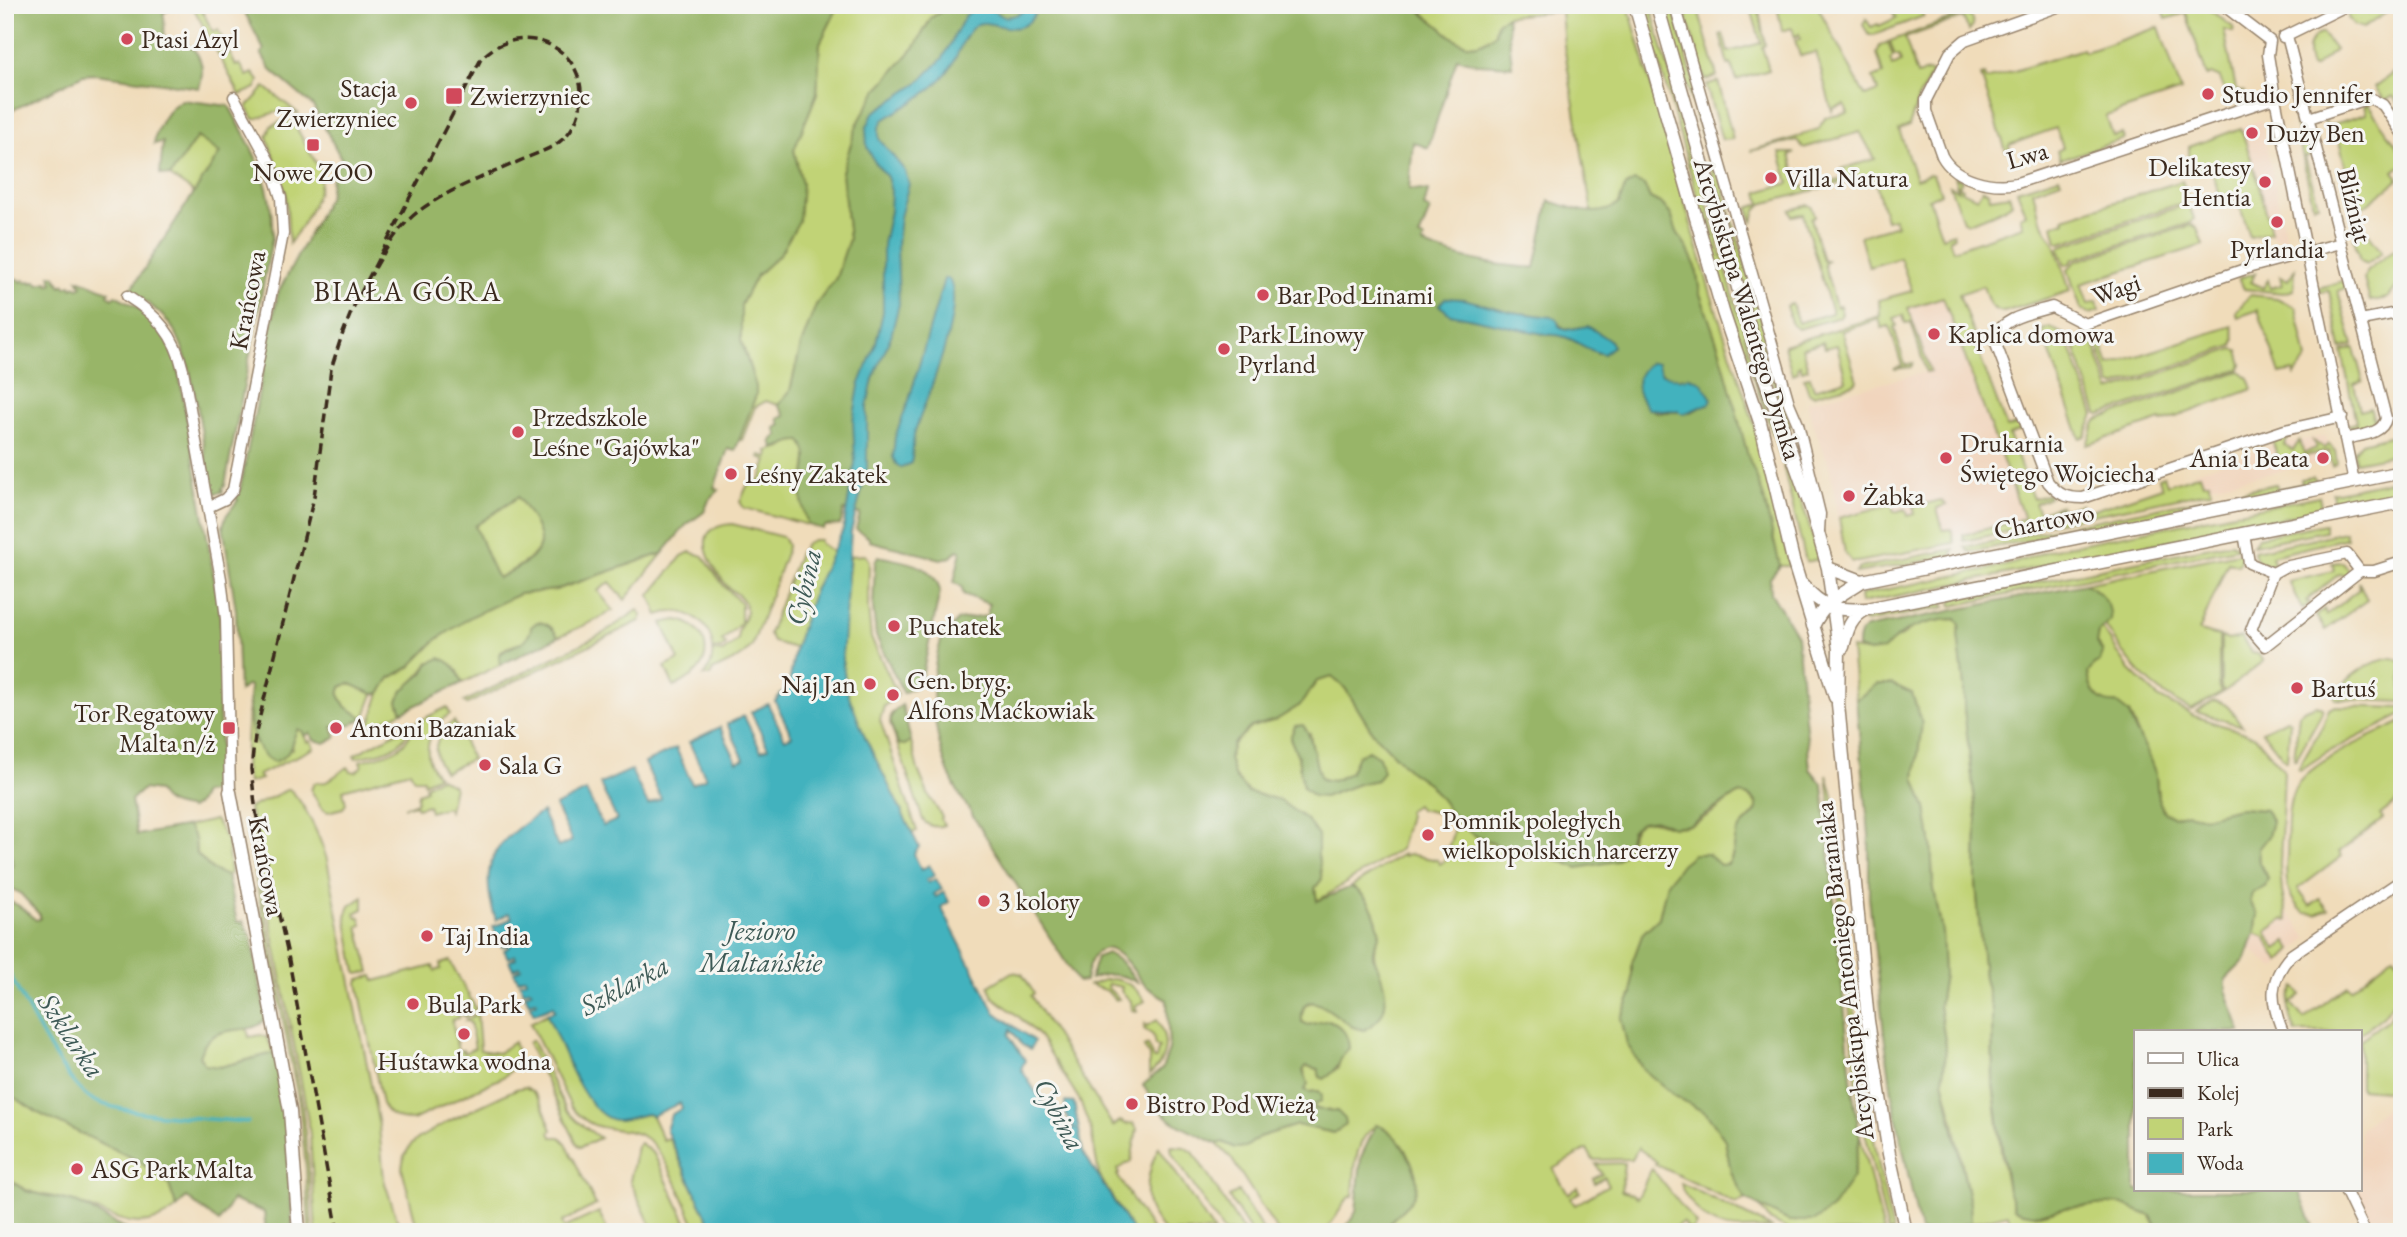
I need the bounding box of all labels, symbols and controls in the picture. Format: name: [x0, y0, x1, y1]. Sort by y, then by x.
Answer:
place label: Ptasi Azyl: [141, 22, 239, 56]
marker: Ptasi Azyl: [119, 31, 135, 47]
place label: Stacja Zwierzyniec: [277, 71, 398, 135]
place label: Studio Jennifer: [2222, 77, 2373, 111]
place label: Zwierzyniec: [470, 79, 590, 113]
marker: Zwierzyniec: [444, 86, 464, 106]
marker: Studio Jennifer: [2200, 86, 2216, 102]
marker: Stacja Zwierzyniec: [403, 95, 419, 111]
place label: Duży Ben: [2266, 116, 2365, 150]
marker: Duży Ben: [2244, 125, 2260, 141]
street label: Lwa: [2002, 133, 2052, 177]
marker: Nowe ZOO: [305, 137, 321, 153]
place label: Delikatesy Hentia: [2148, 150, 2252, 214]
street label: Arcybiskupa Walentego Dymka: [1686, 153, 1810, 465]
place label: Nowe ZOO: [253, 155, 373, 189]
place label: Villa Natura: [1785, 161, 1909, 195]
street label: Bliźniąt: [2329, 164, 2381, 246]
marker: Villa Natura: [1763, 170, 1779, 186]
marker: Delikatesy Hentia: [2257, 174, 2273, 190]
marker: Pyrlandia: [2269, 214, 2285, 230]
place label: Pyrlandia: [2230, 232, 2325, 266]
street label: Krańcowa: [221, 247, 273, 353]
street label: Wagi: [2087, 265, 2145, 313]
district label: BIAŁA GÓRA: [314, 273, 502, 309]
place label: Bar Pod Linami: [1277, 278, 1433, 312]
marker: Bar Pod Linami: [1255, 287, 1271, 303]
place label: Park Linowy Pyrland: [1238, 317, 1365, 381]
place label: Kaplica domowa: [1948, 317, 2115, 351]
marker: Kaplica domowa: [1926, 326, 1942, 342]
marker: Park Linowy Pyrland: [1216, 341, 1232, 357]
place label: Przedszkole Leśne "Gajówka": [532, 400, 700, 464]
marker: Przedszkole Leśne "Gajówka": [510, 424, 526, 440]
place label: Drukarnia Świętego Wojciecha: [1960, 426, 2156, 490]
place label: Ania i Beata: [2188, 441, 2310, 475]
marker: Drukarnia Świętego Wojciecha: [1938, 450, 1954, 466]
marker: Ania i Beata: [2315, 450, 2331, 466]
place label: Leśny Zakątek: [745, 457, 888, 491]
marker: Leśny Zakątek: [723, 466, 739, 482]
place label: Żabka: [1863, 479, 1925, 513]
marker: Żabka: [1841, 488, 1857, 504]
street label: Chartowo: [1991, 495, 2097, 547]
water label: Cybina: [777, 545, 829, 629]
place label: Puchatek: [908, 609, 1002, 643]
marker: Puchatek: [886, 618, 902, 634]
place label: Gen. bryg. Alfons Maćkowiak: [906, 663, 1095, 727]
place label: Naj Jan: [781, 667, 856, 701]
place label: Bartuś: [2311, 671, 2376, 705]
marker: Naj Jan: [862, 676, 878, 692]
marker: Bartuś: [2289, 680, 2305, 696]
marker: Gen. bryg. Alfons Maćkowiak: [885, 687, 901, 703]
place label: Tor Regatowy Malta n/ż: [73, 696, 216, 760]
place label: Antoni Bazaniak: [349, 711, 517, 745]
marker: Tor Regatowy Malta n/ż: [221, 720, 237, 736]
marker: Antoni Bazaniak: [328, 720, 344, 736]
place label: Sala G: [499, 748, 562, 782]
marker: Sala G: [477, 757, 493, 773]
street label: Arcybiskupa Antoniego Baraniaka: [1806, 799, 1882, 1143]
place label: Pomnik poległych wielkopolskich harcerzy: [1442, 803, 1679, 867]
street label: Krańcowa: [241, 813, 293, 919]
marker: Pomnik poległych wielkopolskich harcerzy: [1420, 827, 1436, 843]
place label: 3 kolory: [998, 884, 1080, 918]
marker: 3 kolory: [976, 893, 992, 909]
water label: Jezioro Maltańskie: [698, 912, 823, 980]
place label: Taj India: [441, 919, 530, 953]
marker: Taj India: [419, 928, 435, 944]
water label: Szklarka: [572, 947, 675, 1024]
water label: Szklarka: [30, 985, 114, 1085]
place label: Bula Park: [427, 987, 523, 1021]
marker: Bula Park: [405, 996, 421, 1012]
marker: Huśtawka wodna: [456, 1026, 472, 1042]
legend: [2134, 1030, 2362, 1192]
place label: Huśtawka wodna: [377, 1044, 552, 1078]
text: Ulica: [2197, 1045, 2240, 1072]
water label: Cybina: [1026, 1072, 1094, 1156]
text: Kolej: [2197, 1079, 2239, 1106]
place label: Bistro Pod Wieżą: [1146, 1087, 1316, 1121]
marker: Bistro Pod Wieżą: [1124, 1096, 1140, 1112]
text: Park: [2197, 1115, 2234, 1142]
text: Woda: [2197, 1149, 2244, 1176]
place label: ASG Park Malta: [90, 1152, 253, 1186]
marker: ASG Park Malta: [69, 1161, 85, 1177]

